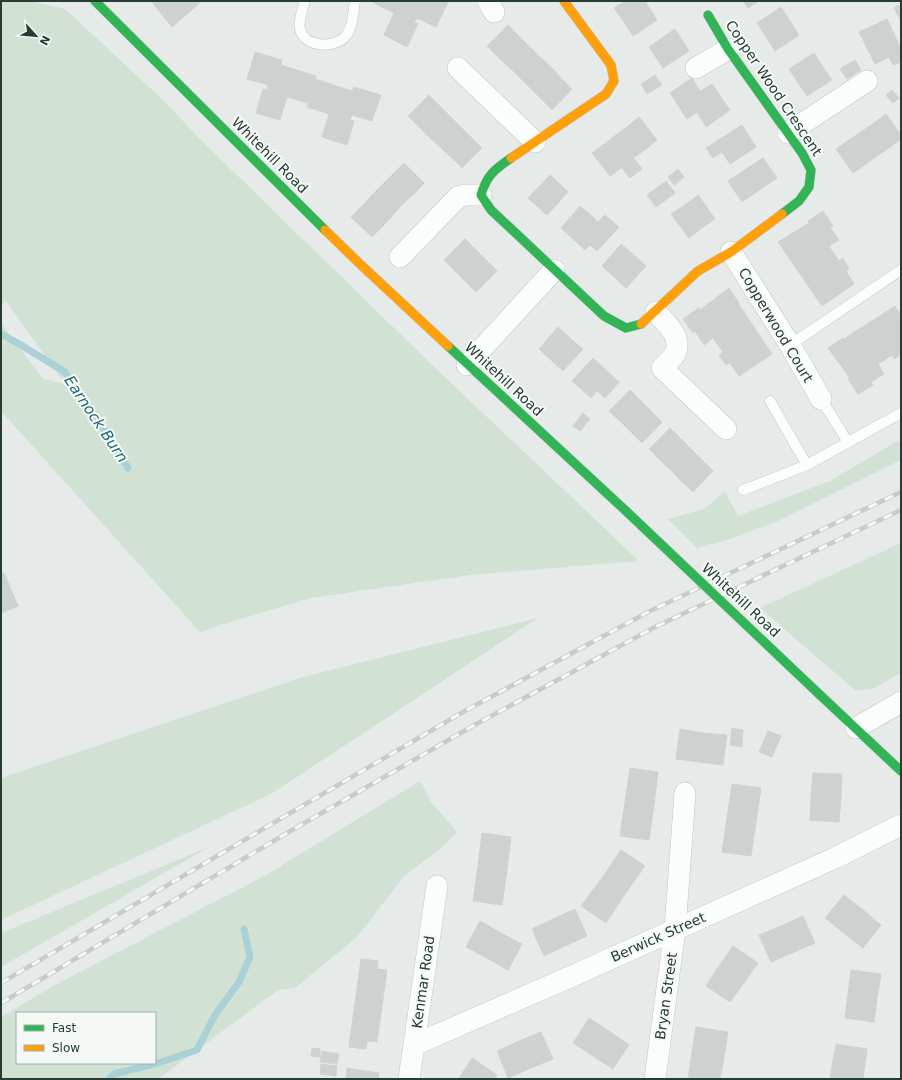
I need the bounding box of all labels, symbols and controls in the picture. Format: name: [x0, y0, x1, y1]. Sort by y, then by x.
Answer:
north arrow: [16, 16, 56, 56]
street label: Copper Wood Crescent: [723, 17, 826, 159]
text: N: [37, 33, 52, 47]
street label: Whitehill Road: [229, 114, 311, 196]
street label: Copperwood Court: [735, 265, 817, 386]
street label: Whitehill Road: [462, 339, 546, 419]
water label: Earnock Burn: [60, 372, 132, 466]
street label: Whitehill Road: [699, 560, 783, 640]
street label: Berwick Street: [608, 909, 708, 965]
street label: Kenmar Road: [409, 935, 437, 1029]
street label: Bryan Street: [652, 951, 680, 1041]
legend: [16, 1012, 156, 1064]
text: Fast: [52, 1021, 76, 1035]
text: Slow: [52, 1041, 80, 1055]

